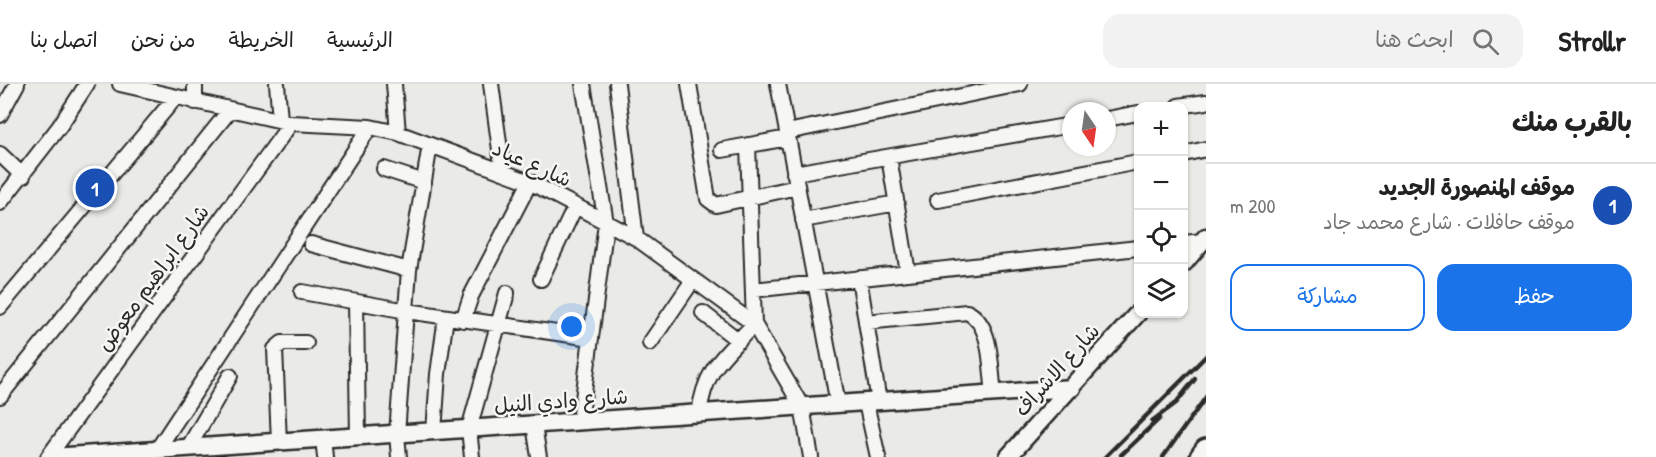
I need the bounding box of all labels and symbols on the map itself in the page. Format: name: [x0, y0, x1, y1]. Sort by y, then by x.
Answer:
north arrow: [1062, 102, 1116, 156]
street label: شارع عياد: [488, 133, 576, 195]
pin: 1: [76, 166, 115, 210]
street label: شارع ابراهيم معوض: [90, 198, 217, 358]
your location: [557, 312, 586, 341]
street label: شارع الاشراف: [1007, 317, 1107, 423]
street label: شارع وادي النيل: [493, 381, 629, 421]

